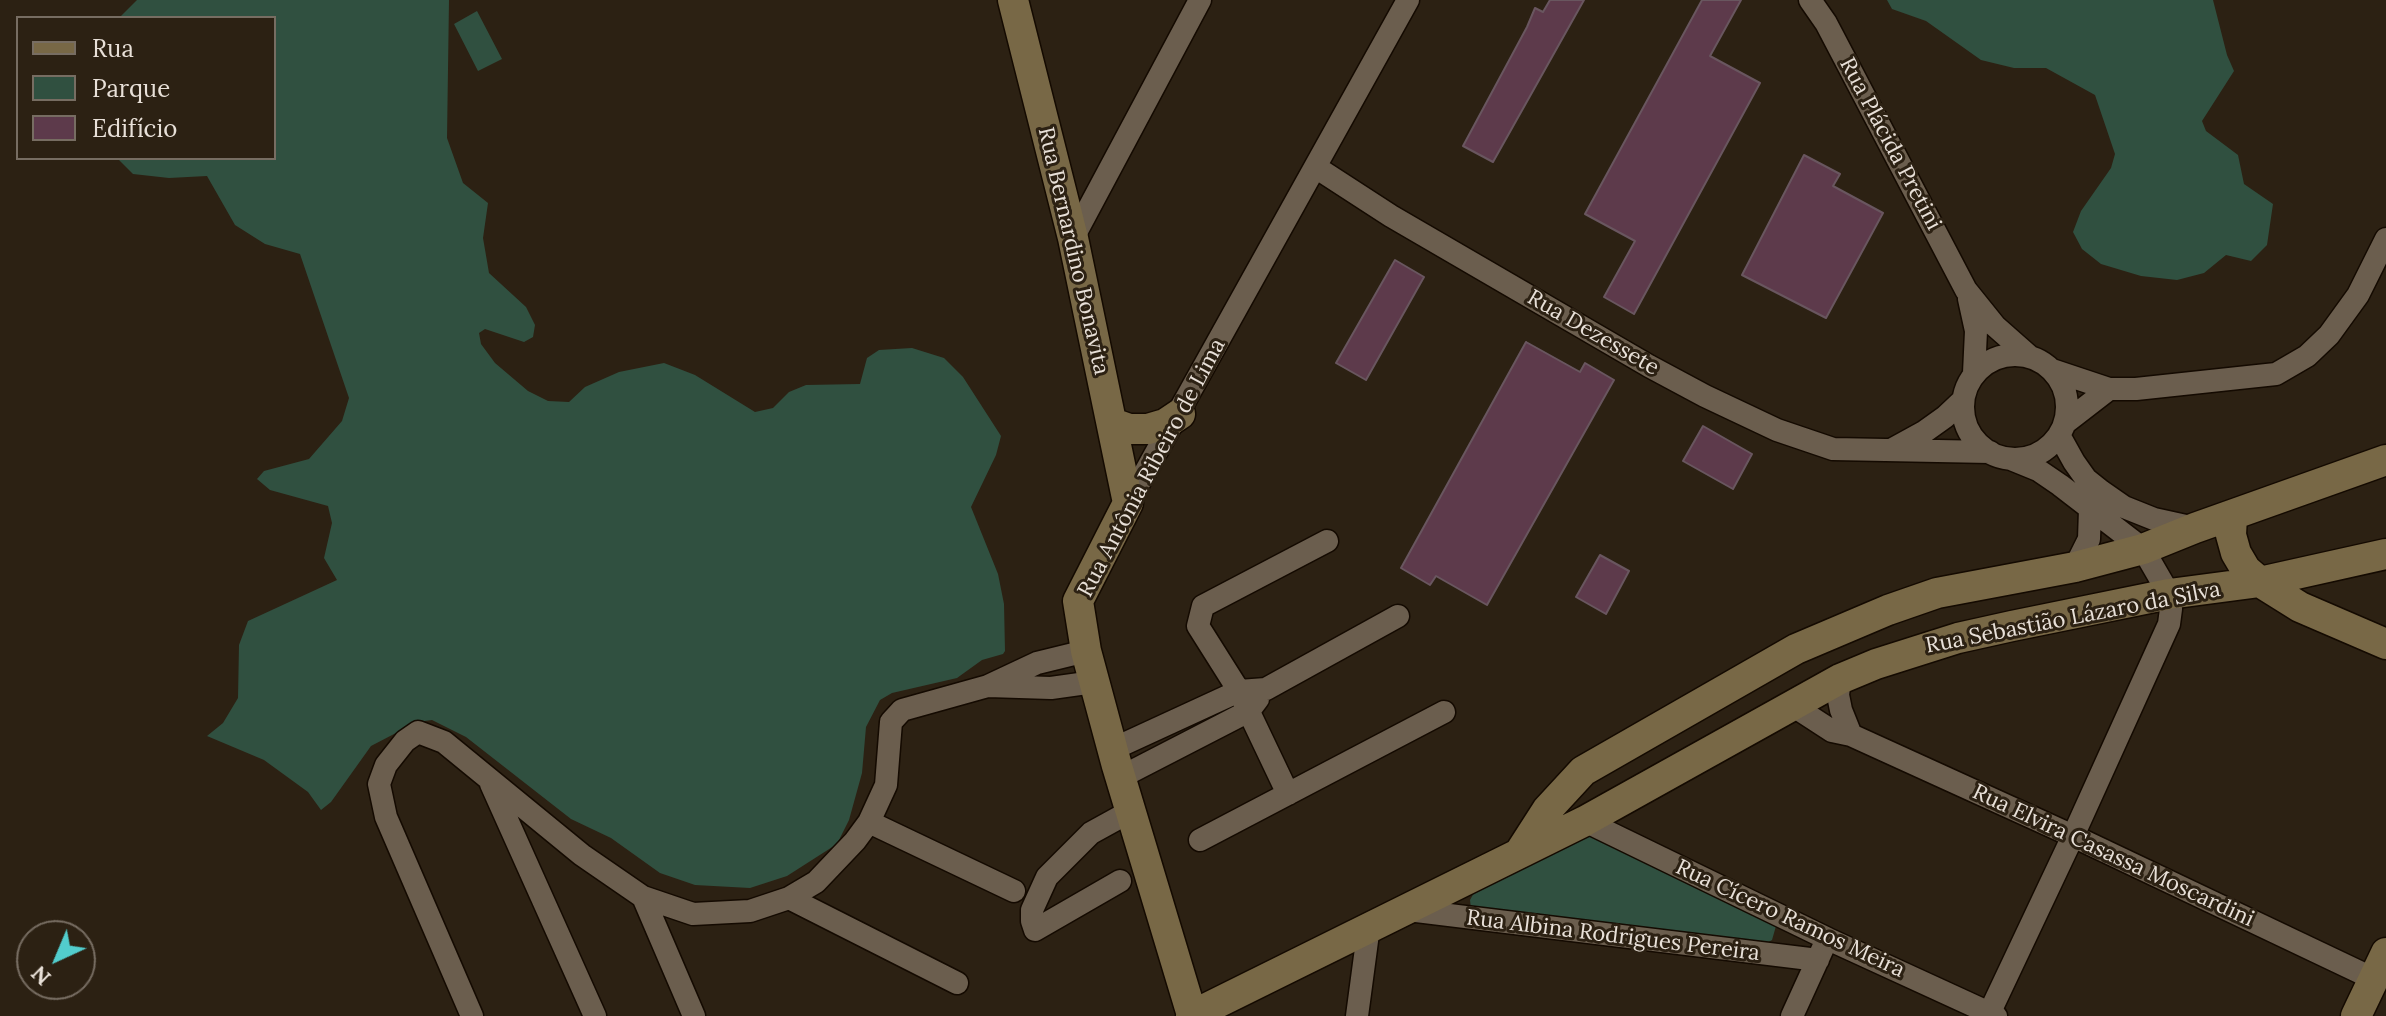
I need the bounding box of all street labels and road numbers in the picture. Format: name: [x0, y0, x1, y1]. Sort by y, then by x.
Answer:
street label: Rua Plácida Pretini: [1833, 53, 1947, 235]
street label: Rua Bernardino Bonavita: [1032, 125, 1114, 377]
street label: Rua Dezessete: [1522, 285, 1664, 381]
street label: Rua Antônia Ribeiro de Lima: [1073, 334, 1231, 602]
street label: Rua Sebastião Lázaro da Silva: [1923, 576, 2223, 660]
street label: Rua Elvira Casassa Moscardini: [1968, 779, 2258, 933]
street label: Rua Cícero Ramos Meira: [1671, 854, 1909, 984]
street label: Rua Albina Rodrigues Pereira: [1465, 905, 1761, 967]

